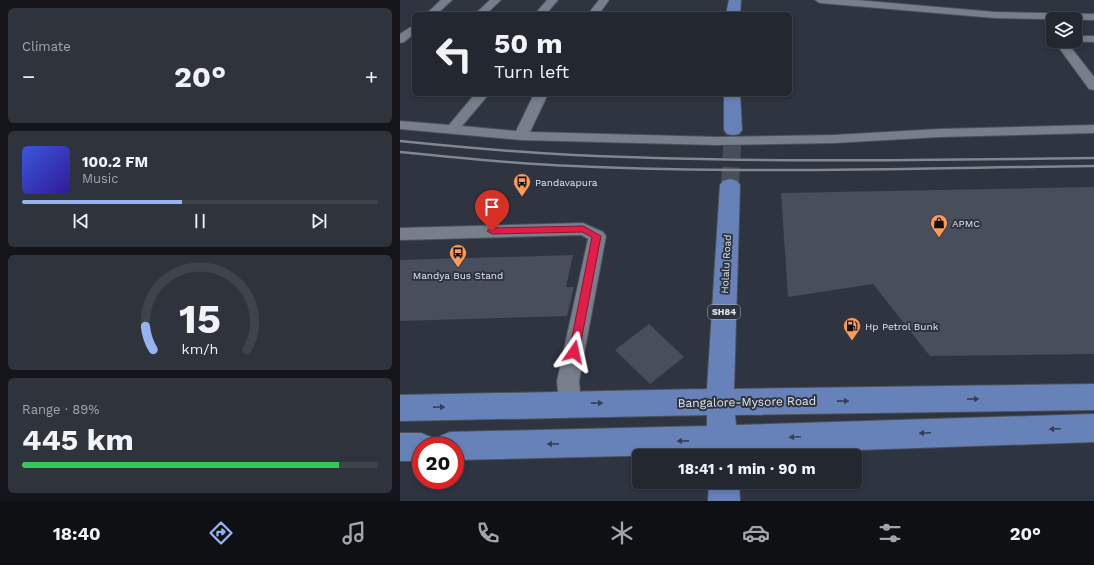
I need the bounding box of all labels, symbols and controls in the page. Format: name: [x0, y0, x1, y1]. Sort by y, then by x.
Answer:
map controls: [1046, 12, 1082, 48]
button: layers: [1046, 12, 1082, 48]
text: 50 m: [494, 27, 563, 60]
icon: left: [428, 28, 480, 80]
text: Climate: [22, 39, 71, 54]
text: 20°: [174, 59, 226, 94]
text: Turn left: [494, 61, 569, 82]
text: −: [22, 64, 35, 89]
text: +: [365, 64, 378, 89]
text: 100.2 FM: [82, 153, 148, 171]
text: Music: [82, 171, 119, 186]
bus stop icon: Pandavapura: [512, 172, 532, 197]
place label: Pandavapura: [535, 177, 598, 188]
pin: [475, 190, 509, 231]
icon: arrive: [481, 196, 503, 218]
icon: previous: [70, 210, 92, 232]
icon: pause: [189, 210, 211, 232]
icon: next: [308, 210, 330, 232]
shop icon: APMC: [929, 213, 949, 238]
place label: APMC: [952, 218, 980, 229]
street label: Holalu Road: [719, 234, 733, 294]
bus stop icon: Mandya Bus Stand: [448, 243, 468, 268]
place label: Mandya Bus Stand: [413, 270, 503, 281]
text: 15: [179, 294, 221, 343]
road number: SH84: [708, 305, 740, 319]
fuel station icon: Hp Petrol Bunk: [842, 316, 862, 341]
place label: Hp Petrol Bunk: [865, 321, 939, 332]
position arrow: [553, 331, 595, 373]
text: km/h: [182, 341, 218, 357]
street label: Bangalore-Mysore Road: [678, 394, 816, 410]
one-way arrow: [967, 396, 980, 402]
one-way arrow: [837, 398, 850, 404]
one-way arrow: [591, 400, 604, 406]
text: Range · 89%: [22, 402, 99, 417]
one-way arrow: [433, 404, 446, 410]
text: 445 km: [22, 422, 134, 457]
one-way arrow: [1048, 426, 1061, 432]
one-way arrow: [918, 430, 931, 436]
one-way arrow: [789, 434, 801, 441]
speed limit sign: 20: [412, 437, 464, 489]
one-way arrow: [676, 438, 689, 444]
one-way arrow: [546, 441, 559, 447]
text: 18:41 · 1 min · 90 m: [678, 460, 816, 478]
icon: directions: [207, 519, 235, 547]
icon: music: [340, 519, 368, 547]
icon: phone: [474, 519, 502, 547]
icon: climate: [608, 519, 636, 547]
icon: car: [742, 519, 770, 547]
icon: filters: [876, 519, 904, 547]
text: 18:40: [53, 523, 101, 544]
text: 20°: [1010, 523, 1041, 544]

